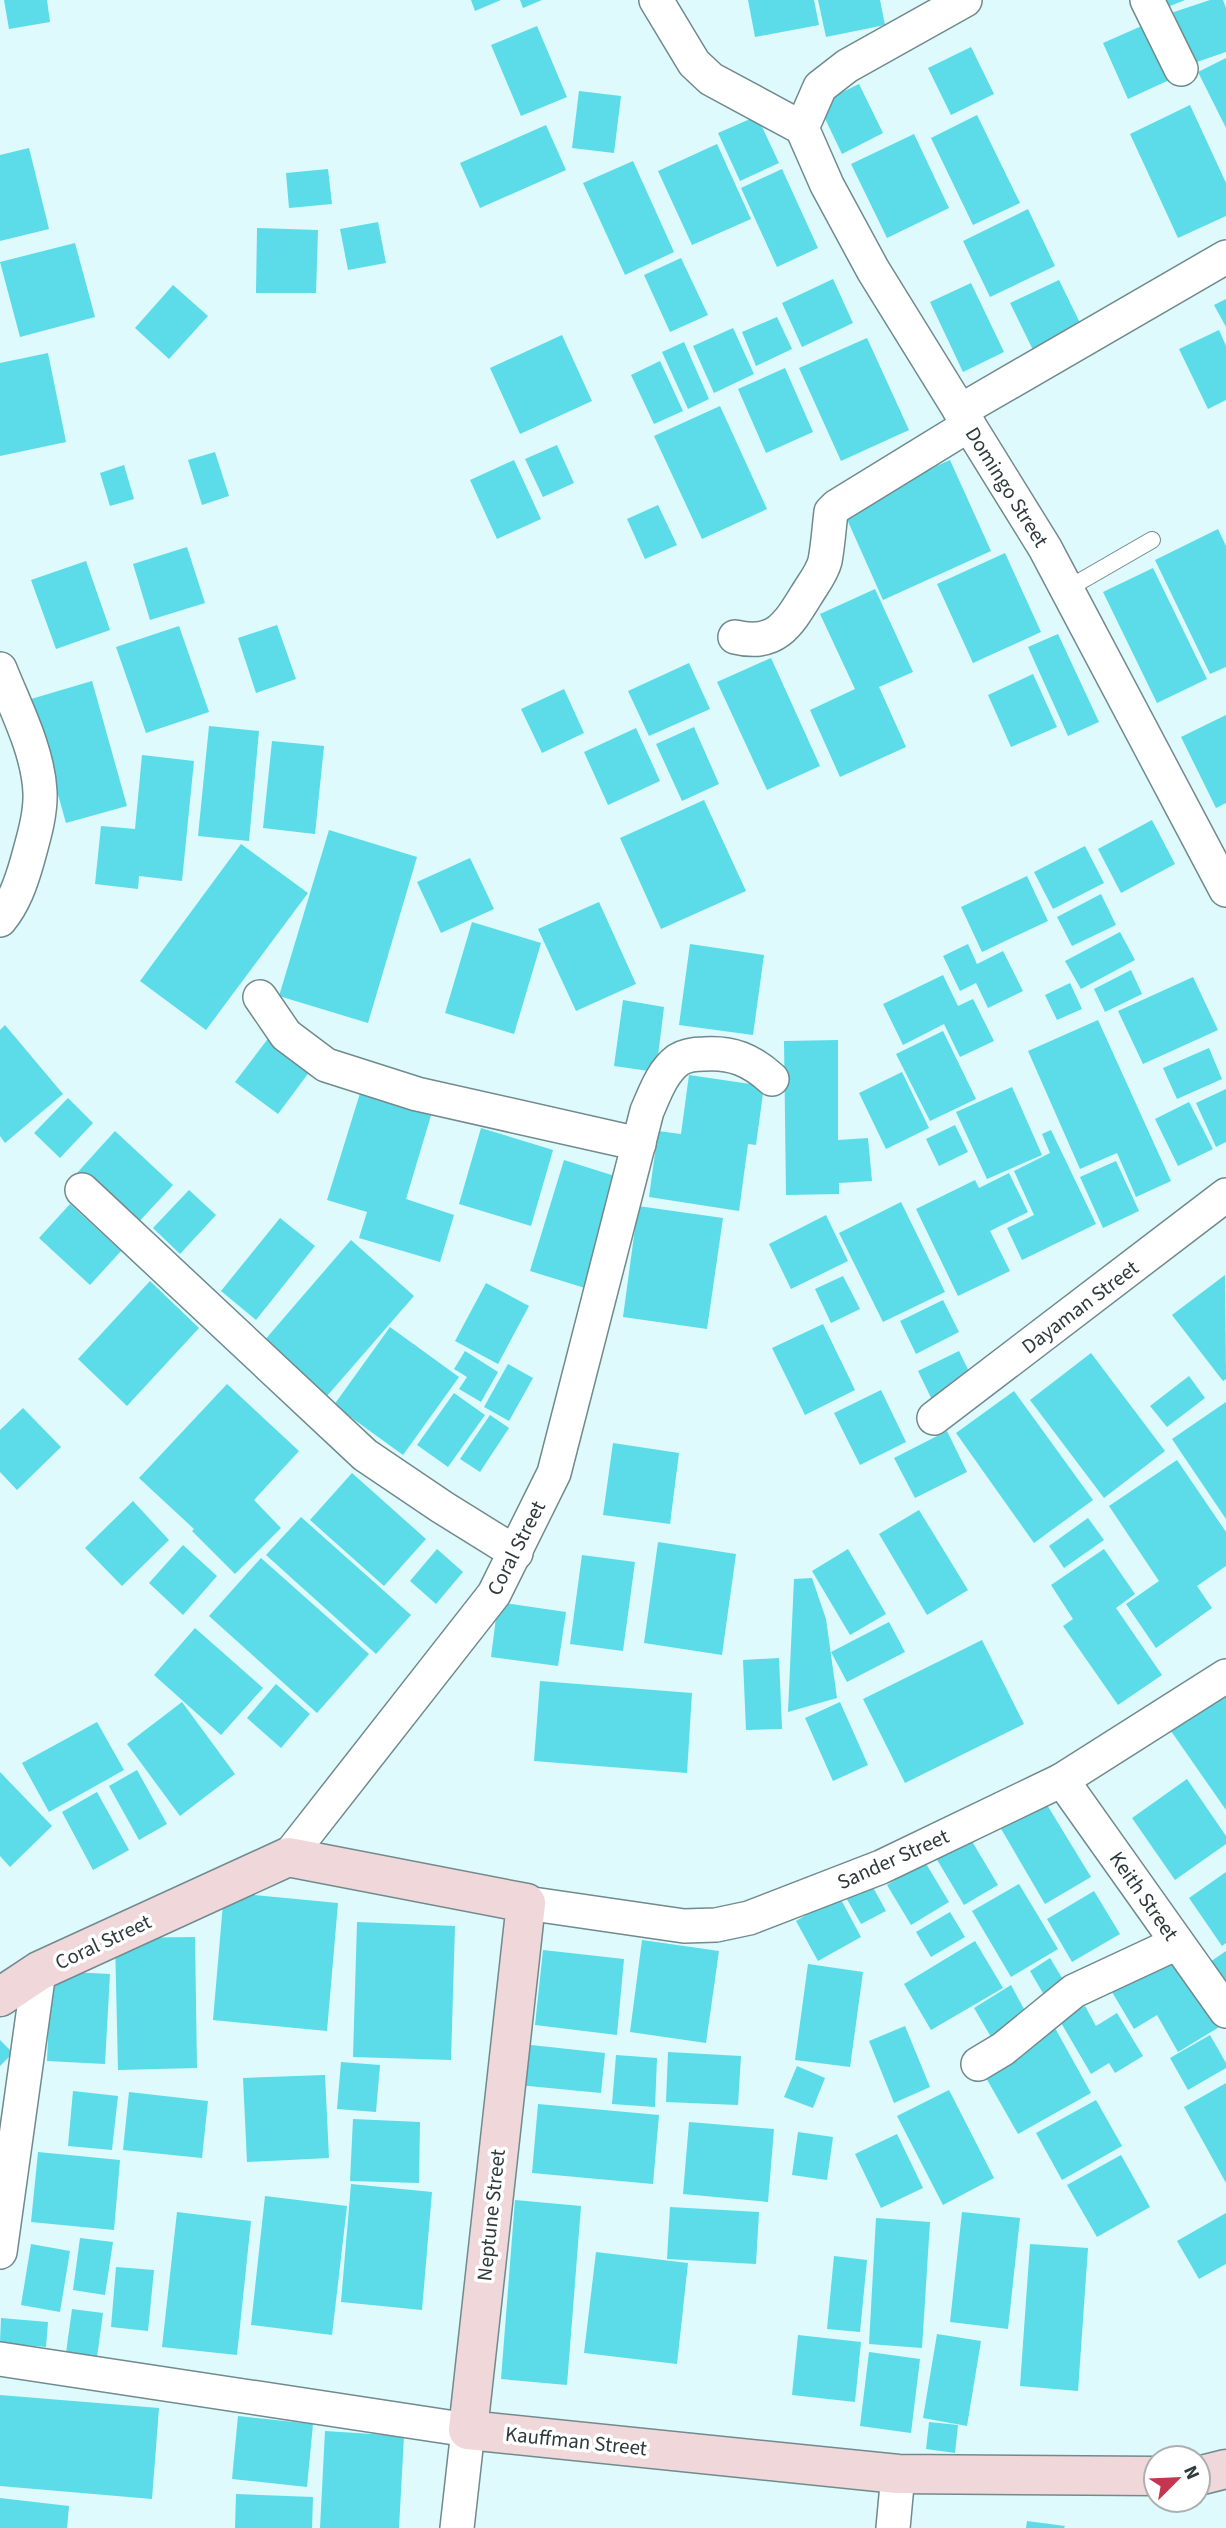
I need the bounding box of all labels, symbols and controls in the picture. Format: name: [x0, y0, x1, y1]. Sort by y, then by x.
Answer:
street label: Domingo Street: [958, 421, 1056, 553]
street label: Dayaman Street: [1015, 1253, 1145, 1361]
street label: Coral Street: [479, 1495, 553, 1601]
street label: Sander Street: [832, 1821, 954, 1897]
street label: Keith Street: [1102, 1845, 1186, 1947]
street label: Coral Street: [50, 1907, 156, 1977]
street label: Neptune Street: [469, 2148, 513, 2282]
street label: Kauffman Street: [504, 2419, 648, 2463]
north arrow: [1142, 2444, 1212, 2514]
text: N: [1176, 2461, 1206, 2484]

